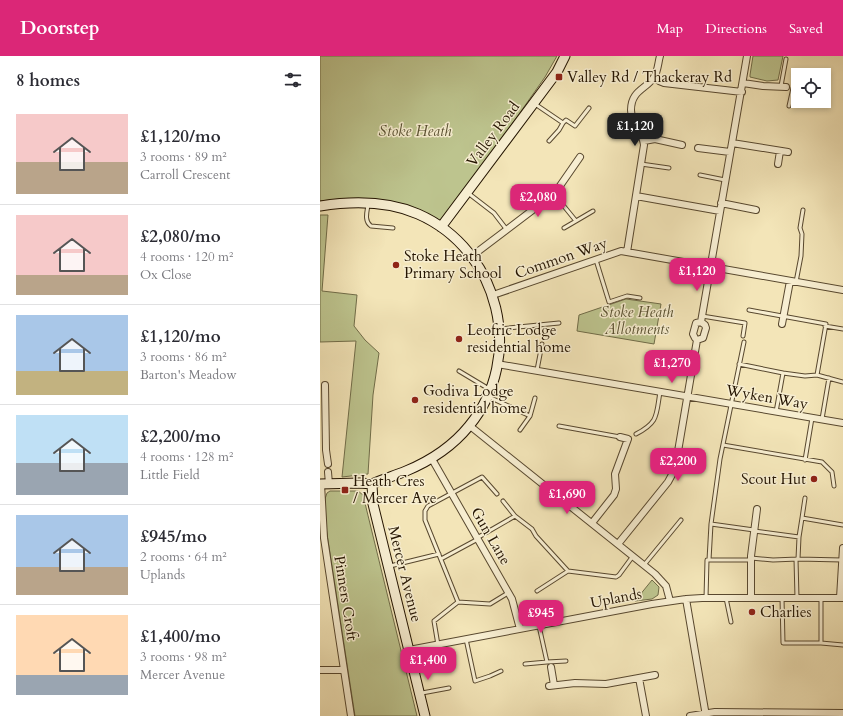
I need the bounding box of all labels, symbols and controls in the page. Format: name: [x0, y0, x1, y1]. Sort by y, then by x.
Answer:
text: Doorstep: [20, 15, 100, 41]
text: Map: [657, 19, 683, 38]
text: Directions: [705, 19, 767, 38]
text: Saved: [789, 19, 823, 38]
place label: Valley Rd / Thackeray Rd: [567, 67, 732, 87]
map controls: [791, 68, 831, 108]
button: locate: [791, 68, 831, 108]
text: 8 homes: [16, 69, 80, 92]
icon: filters: [282, 69, 304, 91]
marker: Valley Rd / Thackeray Rd: [554, 72, 564, 82]
street label: Valley Road: [462, 97, 524, 171]
pin: £1,120: [602, 113, 668, 147]
text: £1,120: [616, 117, 654, 135]
park label: Stoke Heath: [379, 121, 452, 141]
text: £1,120/mo: [140, 125, 221, 148]
icon: home: [48, 130, 96, 178]
text: 3 rooms · 89 m²: [140, 148, 227, 166]
text: Carroll Crescent: [140, 166, 230, 184]
pin: £2,080: [505, 184, 571, 218]
text: £2,080: [519, 188, 557, 206]
text: £2,080/mo: [140, 225, 221, 248]
icon: home: [48, 231, 96, 279]
street label: Common Way: [512, 233, 610, 283]
place label: Stoke Heath Primary School: [404, 246, 502, 283]
text: 4 rooms · 120 m²: [140, 248, 233, 266]
pin: £1,120: [664, 258, 730, 292]
marker: Stoke Heath Primary School: [391, 260, 401, 270]
text: £1,120: [678, 262, 716, 280]
text: Ox Close: [140, 266, 192, 284]
park label: Stoke Heath Allotments: [601, 302, 674, 339]
place label: Leofric Lodge residential home: [467, 320, 571, 357]
text: £1,120/mo: [140, 325, 221, 348]
icon: home: [48, 331, 96, 379]
marker: Leofric Lodge residential home: [454, 334, 464, 344]
text: 3 rooms · 86 m²: [140, 348, 227, 366]
pin: £1,270: [639, 350, 705, 384]
text: £1,270: [653, 354, 691, 372]
text: Barton's Meadow: [140, 366, 237, 384]
street label: Wyken Way: [723, 380, 810, 414]
place label: Godiva Lodge residential home: [423, 381, 527, 418]
marker: Godiva Lodge residential home: [410, 395, 420, 405]
text: £2,200/mo: [140, 425, 221, 448]
icon: home: [48, 431, 96, 479]
text: 4 rooms · 128 m²: [140, 448, 233, 466]
pin: £2,200: [645, 448, 711, 482]
text: £2,200: [659, 452, 697, 470]
text: Little Field: [140, 466, 200, 484]
place label: Scout Hut: [741, 469, 806, 489]
place label: Heath Cres / Mercer Ave: [353, 471, 437, 508]
marker: Scout Hut: [809, 474, 819, 484]
pin: £1,690: [534, 481, 600, 515]
marker: Heath Cres / Mercer Ave: [340, 485, 350, 495]
text: £1,690: [548, 485, 586, 503]
street label: Gun Lane: [466, 503, 516, 569]
street label: Mercer Avenue: [383, 524, 427, 624]
text: £945/mo: [140, 525, 207, 548]
icon: home: [48, 531, 96, 579]
text: 2 rooms · 64 m²: [140, 548, 227, 566]
street label: Pinners Croft: [329, 554, 363, 642]
text: Uplands: [140, 566, 185, 584]
street label: Uplands: [589, 583, 643, 613]
pin: £945: [517, 600, 565, 634]
place label: Charlies: [760, 602, 812, 622]
text: £945: [527, 604, 555, 622]
marker: Charlies: [747, 607, 757, 617]
text: £1,400/mo: [140, 625, 221, 648]
icon: home: [48, 631, 96, 679]
pin: £1,400: [395, 647, 461, 681]
text: 3 rooms · 98 m²: [140, 648, 227, 666]
text: £1,400: [409, 651, 447, 669]
text: Mercer Avenue: [140, 666, 225, 684]

